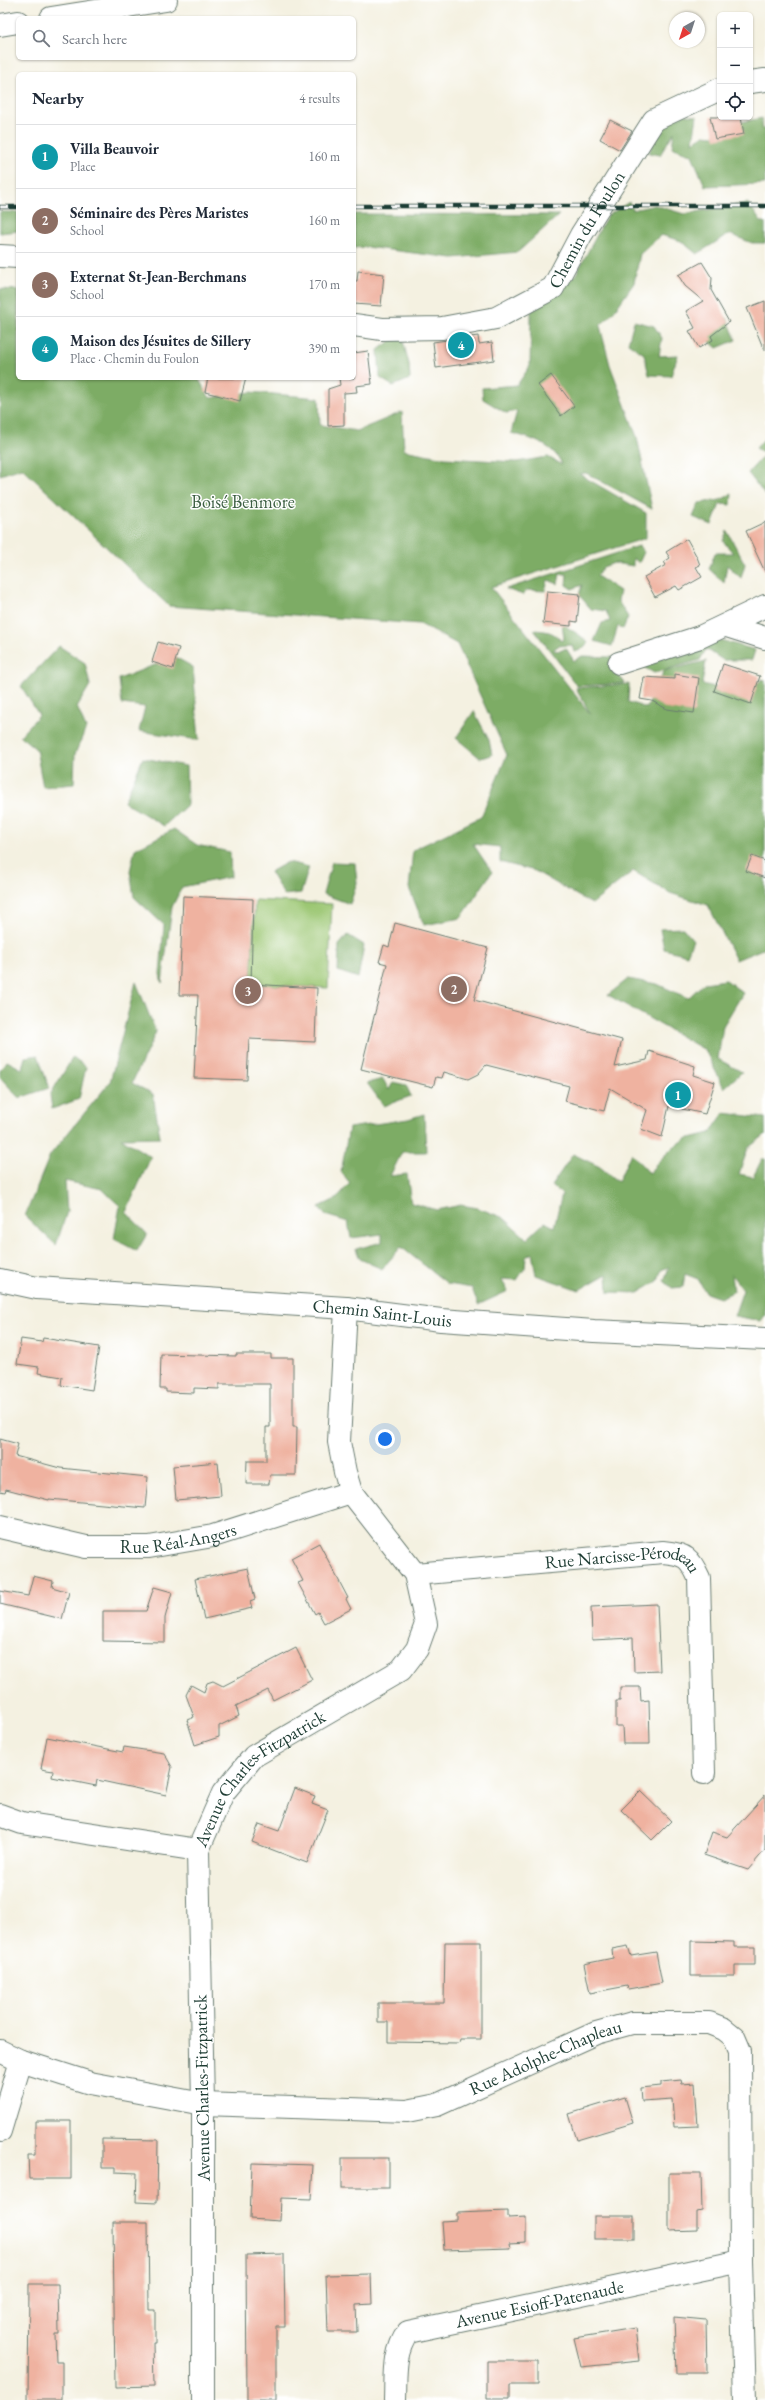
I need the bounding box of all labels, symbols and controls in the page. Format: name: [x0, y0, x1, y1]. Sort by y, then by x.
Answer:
north arrow: [669, 12, 705, 48]
map controls: [717, 12, 753, 120]
button: +: [717, 12, 753, 48]
search box: [16, 16, 356, 60]
icon: search: [30, 27, 52, 49]
text: Search here: [62, 29, 127, 48]
button: −: [717, 48, 753, 84]
button: locate: [717, 84, 753, 120]
text: Nearby: [32, 87, 84, 109]
text: 4 results: [299, 90, 340, 107]
text: Villa Beauvoir: [70, 139, 159, 158]
text: 1: [42, 148, 48, 165]
text: 160 m: [309, 148, 340, 165]
text: Place: [70, 158, 96, 175]
street label: Chemin du Foulon: [543, 166, 630, 292]
text: Séminaire des Pères Maristes: [70, 203, 248, 222]
text: 2: [42, 212, 48, 229]
text: 160 m: [309, 212, 340, 229]
text: School: [70, 222, 104, 239]
text: Externat St-Jean-Berchmans: [70, 267, 246, 286]
text: 3: [42, 276, 48, 293]
text: 170 m: [309, 276, 340, 293]
text: School: [70, 286, 104, 303]
pin: 4: [448, 330, 474, 360]
text: Maison des Jésuites de Sillery: [70, 331, 251, 350]
text: 4: [42, 340, 48, 357]
text: 390 m: [309, 340, 340, 357]
text: Place · Chemin du Foulon: [70, 350, 199, 367]
park label: Boisé Benmore: [191, 490, 295, 513]
pin: 2: [441, 974, 467, 1004]
pin: 3: [235, 976, 261, 1006]
pin: 1: [665, 1080, 691, 1110]
street label: Chemin Saint-Louis: [312, 1294, 453, 1332]
your location: [375, 1429, 395, 1449]
street label: Rue Réal-Angers: [120, 1517, 239, 1558]
street label: Rue Narcisse-Pérodeau: [544, 1540, 707, 1577]
street label: Avenue Charles-Fitzpatrick: [188, 1705, 330, 1851]
street label: Avenue Charles-Fitzpatrick: [188, 1994, 215, 2183]
street label: Rue Adolphe-Chapleau: [465, 2014, 625, 2100]
street label: Avenue Esioff-Patenaude: [452, 2274, 626, 2333]

